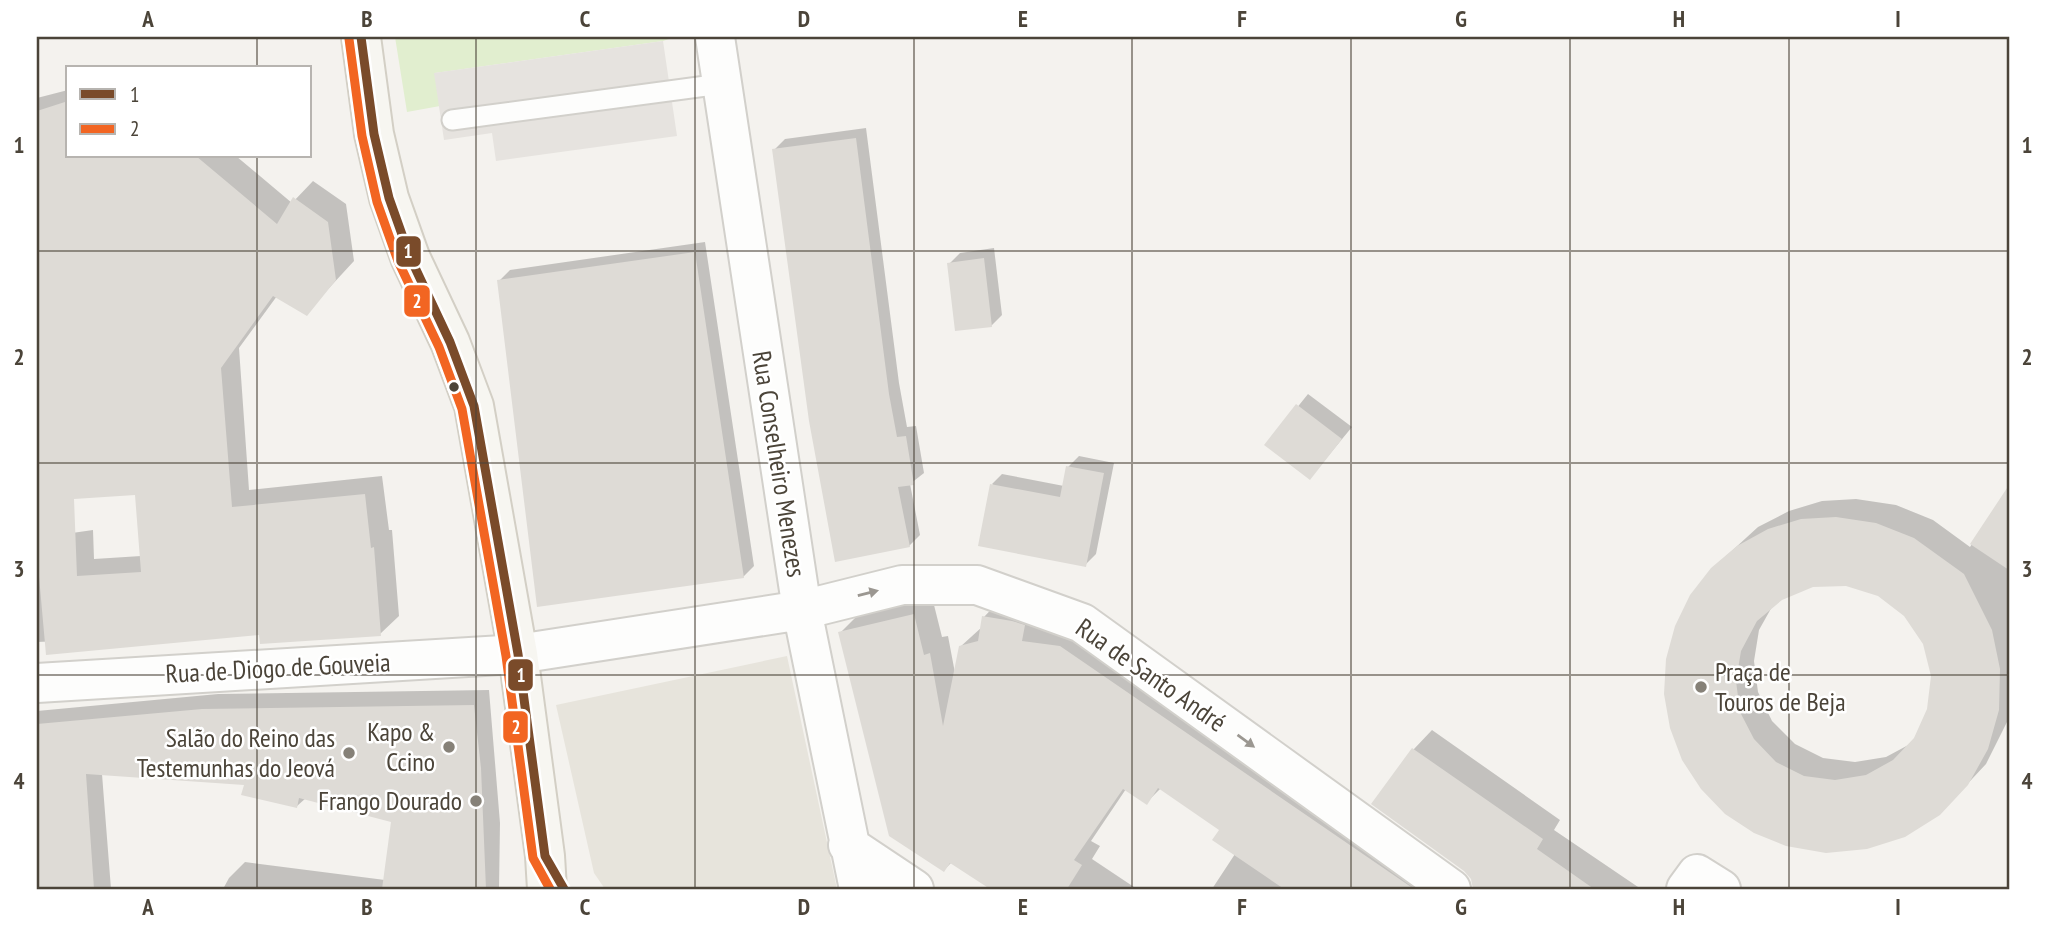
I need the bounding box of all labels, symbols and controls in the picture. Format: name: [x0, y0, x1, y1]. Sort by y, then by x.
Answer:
text: A: [141, 4, 154, 33]
text: B: [361, 4, 373, 33]
text: C: [580, 4, 591, 33]
text: D: [798, 4, 810, 33]
text: E: [1018, 4, 1028, 33]
text: F: [1237, 4, 1247, 33]
text: G: [1455, 4, 1467, 33]
text: H: [1673, 4, 1685, 33]
text: I: [1895, 4, 1901, 33]
legend: [66, 66, 312, 158]
text: 1: [130, 81, 139, 108]
text: 2: [130, 115, 139, 142]
text: 1: [14, 130, 25, 159]
text: 1: [2022, 130, 2033, 159]
line badge: 1: [395, 235, 422, 268]
text: 1: [403, 239, 413, 263]
line badge: 2: [403, 284, 431, 318]
text: 2: [412, 289, 422, 313]
text: 2: [14, 342, 25, 371]
text: 2: [2022, 342, 2033, 371]
street label: Rua Conselheiro Menezes: [745, 348, 814, 579]
unlabelled marker: [447, 380, 461, 394]
text: 3: [14, 554, 25, 583]
text: 3: [2022, 554, 2033, 583]
one-way arrow: [857, 587, 879, 598]
street label: Rua de Santo André: [1070, 611, 1233, 739]
street label: Rua de Diogo de Gouveia: [165, 645, 391, 690]
place label: Praça de Touros de Beja: [1715, 655, 1846, 718]
line badge: 1: [507, 658, 534, 692]
text: 1: [516, 663, 526, 687]
marker: Praça de Touros de Beja: [1693, 679, 1709, 695]
line badge: 2: [502, 710, 529, 744]
place label: Kapo & Ccino: [367, 715, 435, 778]
text: 2: [511, 715, 521, 739]
place label: Salão do Reino das Testemunhas do Jeová: [137, 721, 335, 784]
one-way arrow: [1237, 734, 1255, 748]
marker: Kapo & Ccino: [441, 739, 457, 755]
marker: Salão do Reino das Testemunhas do Jeová: [341, 745, 357, 761]
text: 4: [14, 766, 25, 795]
text: 4: [2022, 766, 2033, 795]
place label: Frango Dourado: [318, 784, 462, 817]
marker: Frango Dourado: [468, 793, 484, 809]
text: A: [141, 892, 154, 921]
text: B: [361, 892, 373, 921]
text: C: [580, 892, 591, 921]
text: D: [798, 892, 810, 921]
text: E: [1018, 892, 1028, 921]
text: F: [1237, 892, 1247, 921]
text: G: [1455, 892, 1467, 921]
text: H: [1673, 892, 1685, 921]
text: I: [1895, 892, 1901, 921]

